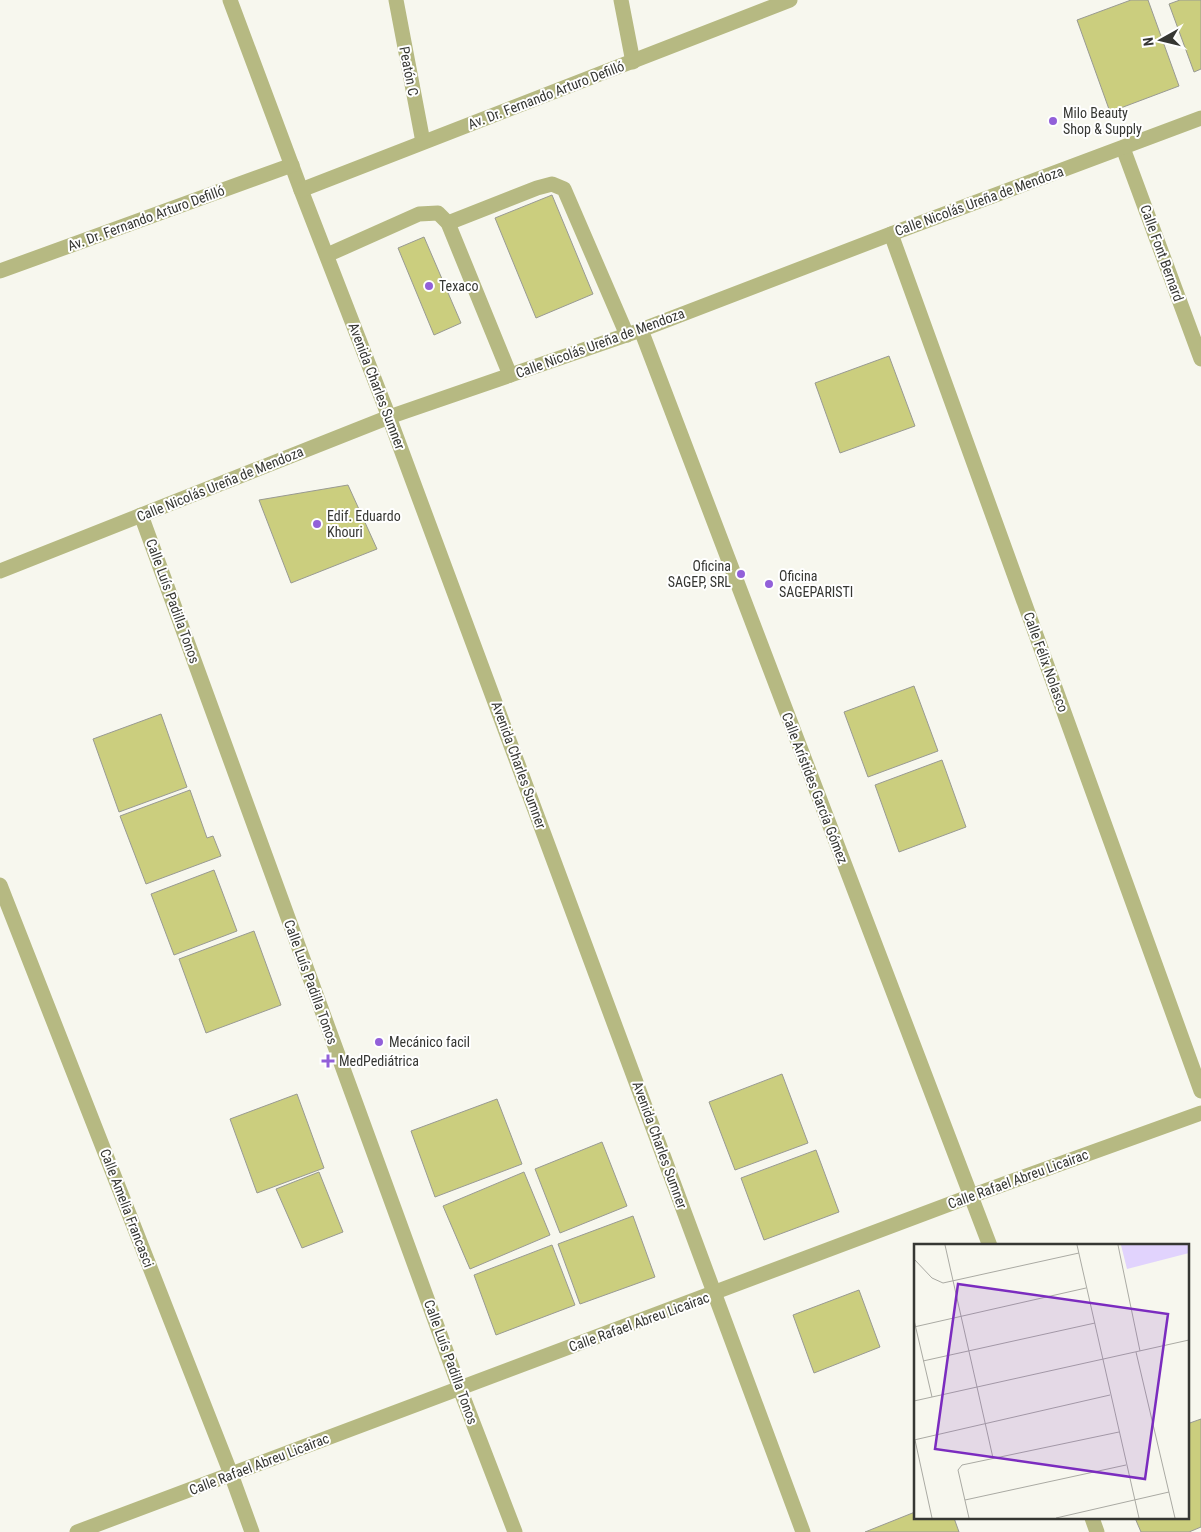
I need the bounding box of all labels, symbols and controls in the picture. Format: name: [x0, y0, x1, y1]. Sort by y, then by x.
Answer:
north arrow: [1136, 15, 1186, 65]
text: N: [1140, 36, 1157, 47]
street label: Peatón C: [396, 45, 422, 97]
street label: Av. Dr. Fernando Arturo Defilló: [466, 58, 626, 132]
place label: Milo Beauty Shop & Supply: [1063, 105, 1142, 137]
marker: Milo Beauty Shop & Supply: [1047, 115, 1059, 127]
street label: Calle Nicolás Ureña de Mendoza: [892, 163, 1066, 239]
street label: Av. Dr. Fernando Arturo Defilló: [65, 182, 227, 254]
street label: Calle Font Bernard: [1137, 203, 1187, 303]
place label: Texaco: [439, 278, 479, 294]
marker: Texaco: [423, 280, 435, 292]
street label: Calle Nicolás Ureña de Mendoza: [513, 305, 687, 381]
street label: Avenida Charles Sumner: [345, 320, 409, 452]
street label: Calle Nicolás Ureña de Mendoza: [134, 443, 306, 525]
place label: Edif. Eduardo Khouri: [327, 508, 401, 540]
marker: Edif. Eduardo Khouri: [311, 518, 323, 530]
street label: Calle Luís Padilla Tonos: [143, 537, 203, 665]
place label: Oficina SAGEP, SRL: [668, 558, 731, 590]
marker: Oficina SAGEP, SRL: [735, 568, 747, 580]
place label: Oficina SAGEPARISTI: [779, 568, 853, 600]
marker: Oficina SAGEPARISTI: [763, 578, 775, 590]
street label: Calle Félix Nolasco: [1020, 610, 1072, 714]
street label: Avenida Charles Sumner: [489, 699, 549, 831]
street label: Calle Arístides García Gómez: [779, 710, 851, 866]
street label: Calle Luís Padilla Tonos: [281, 918, 341, 1046]
place label: Mecánico facil: [389, 1034, 470, 1050]
marker: Mecánico facil: [373, 1036, 385, 1048]
place label: MedPediátrica: [339, 1053, 419, 1069]
marker: MedPediátrica: [321, 1054, 335, 1068]
street label: Avenida Charles Sumner: [630, 1079, 690, 1211]
street label: Calle Amelia Francasci: [97, 1146, 157, 1270]
street label: Calle Rafael Abreu Licairac: [946, 1146, 1090, 1212]
inset map: [914, 1244, 1188, 1520]
street label: Calle Rafael Abreu Licairac: [567, 1289, 711, 1355]
street label: Calle Luís Padilla Tonos: [421, 1298, 481, 1426]
street label: Calle Rafael Abreu Licairac: [187, 1430, 331, 1498]

